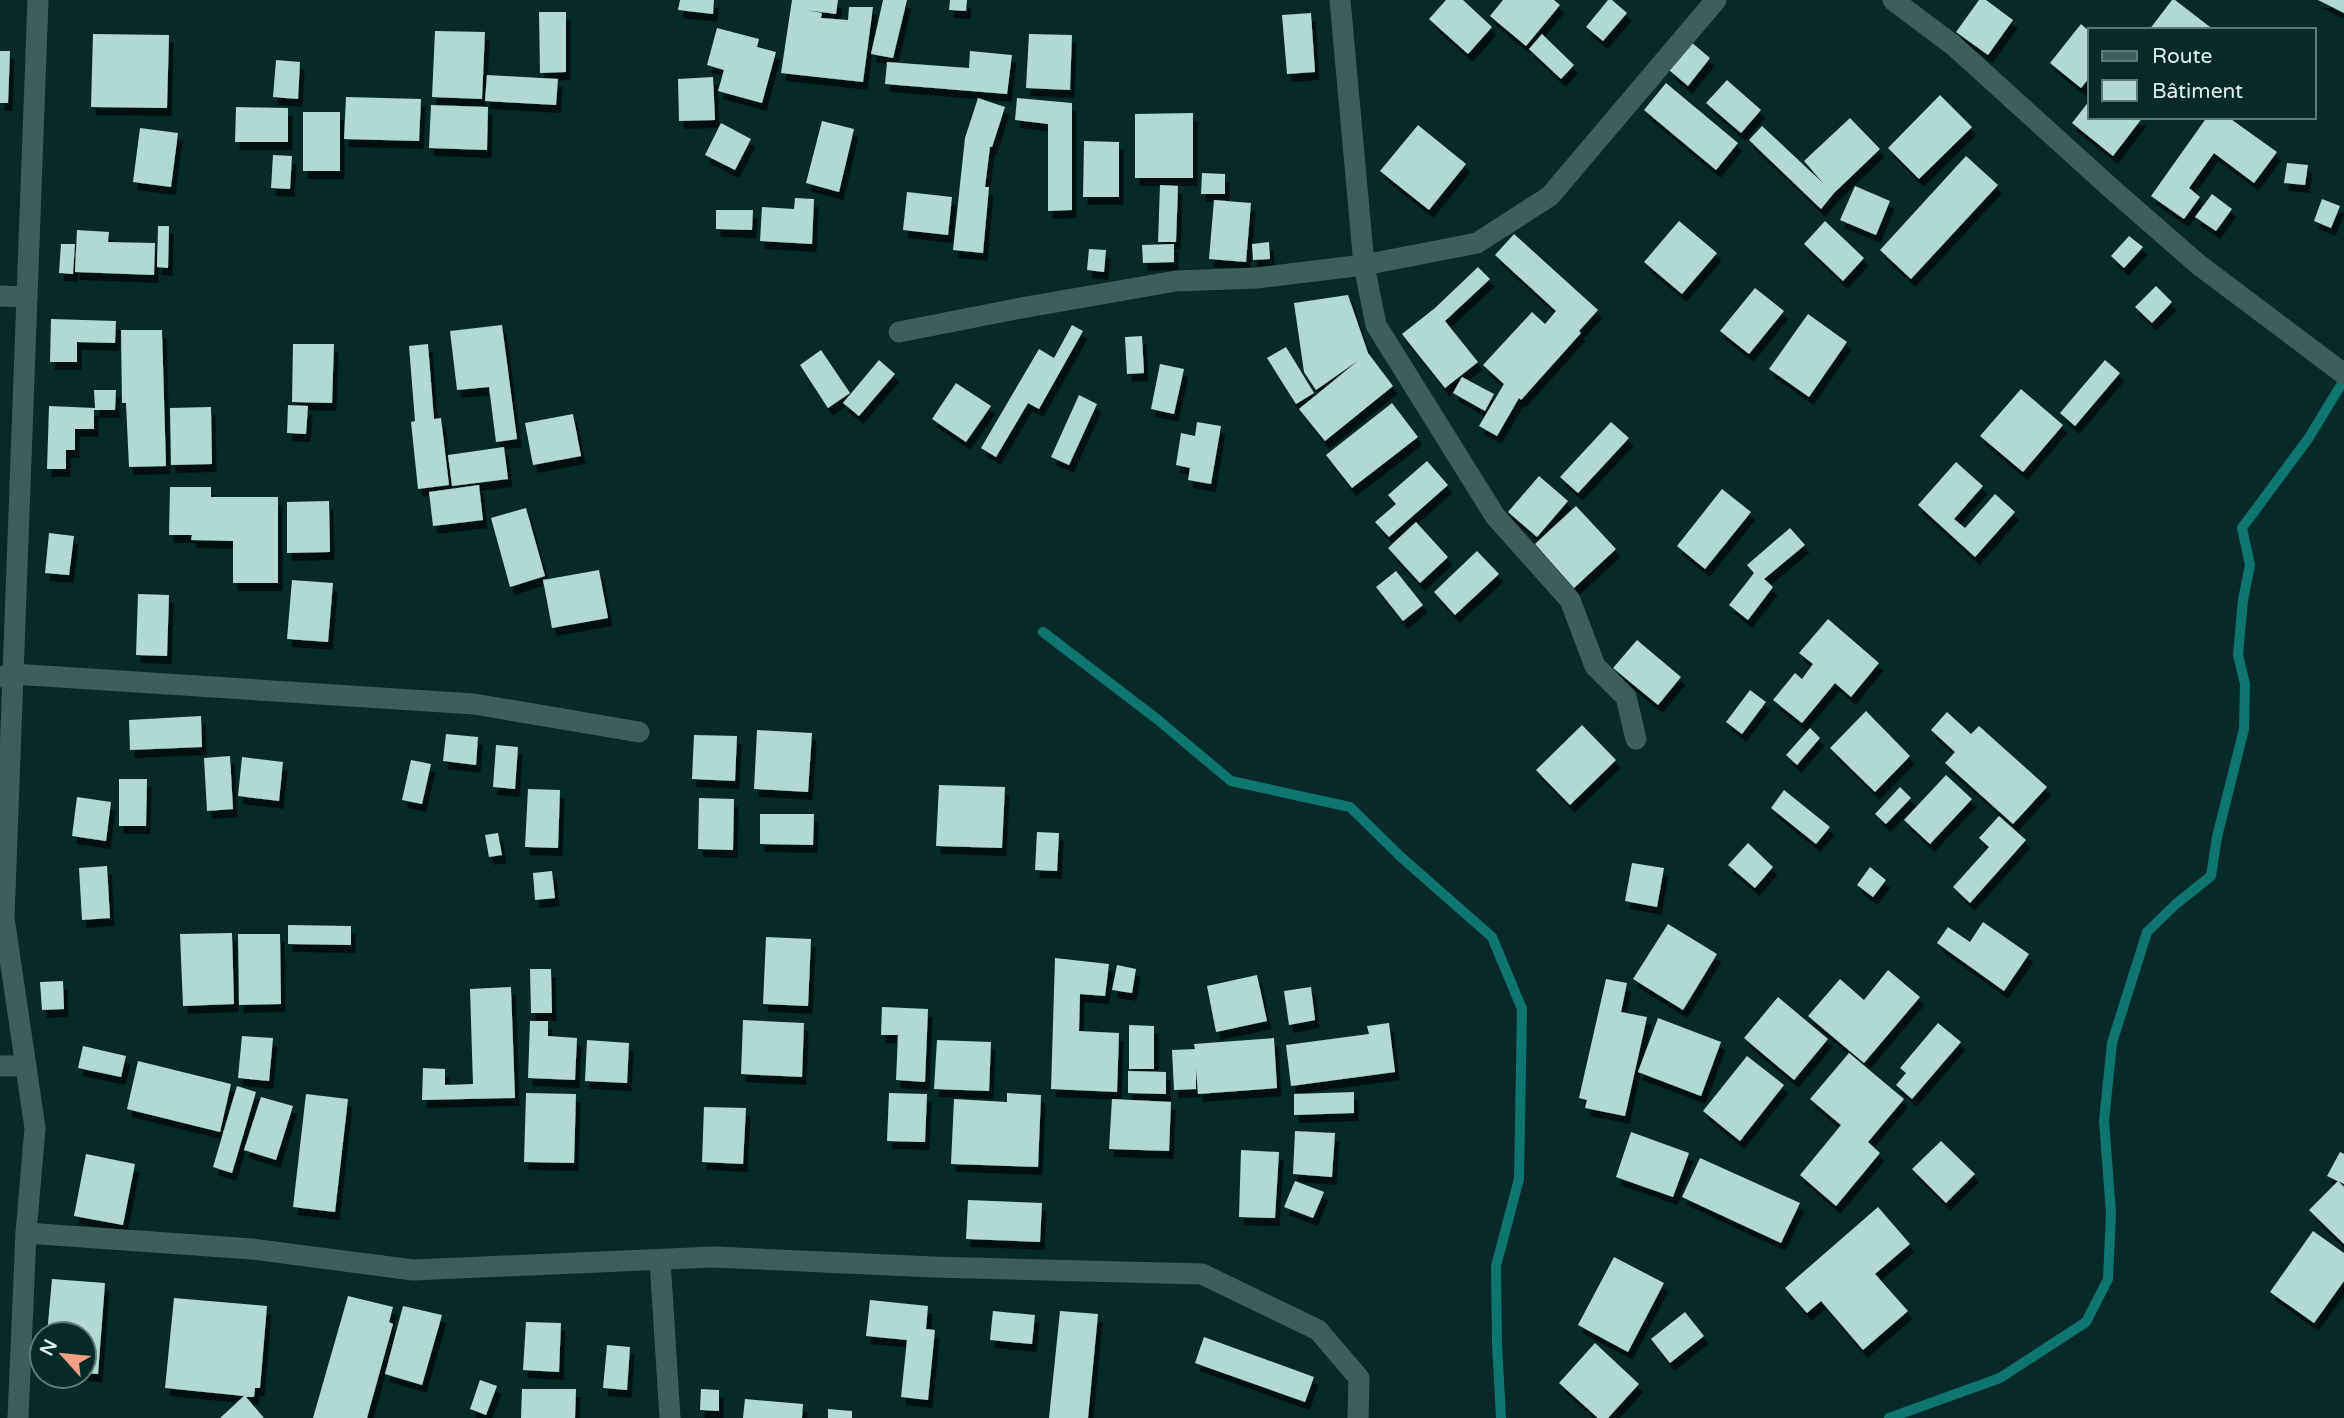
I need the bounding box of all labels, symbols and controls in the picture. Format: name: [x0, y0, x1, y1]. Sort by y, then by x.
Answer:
legend: [2088, 28, 2316, 119]
text: Route: [2152, 44, 2212, 69]
text: Bâtiment: [2152, 79, 2243, 104]
north arrow: [28, 1320, 98, 1390]
text: N: [35, 1336, 62, 1360]

